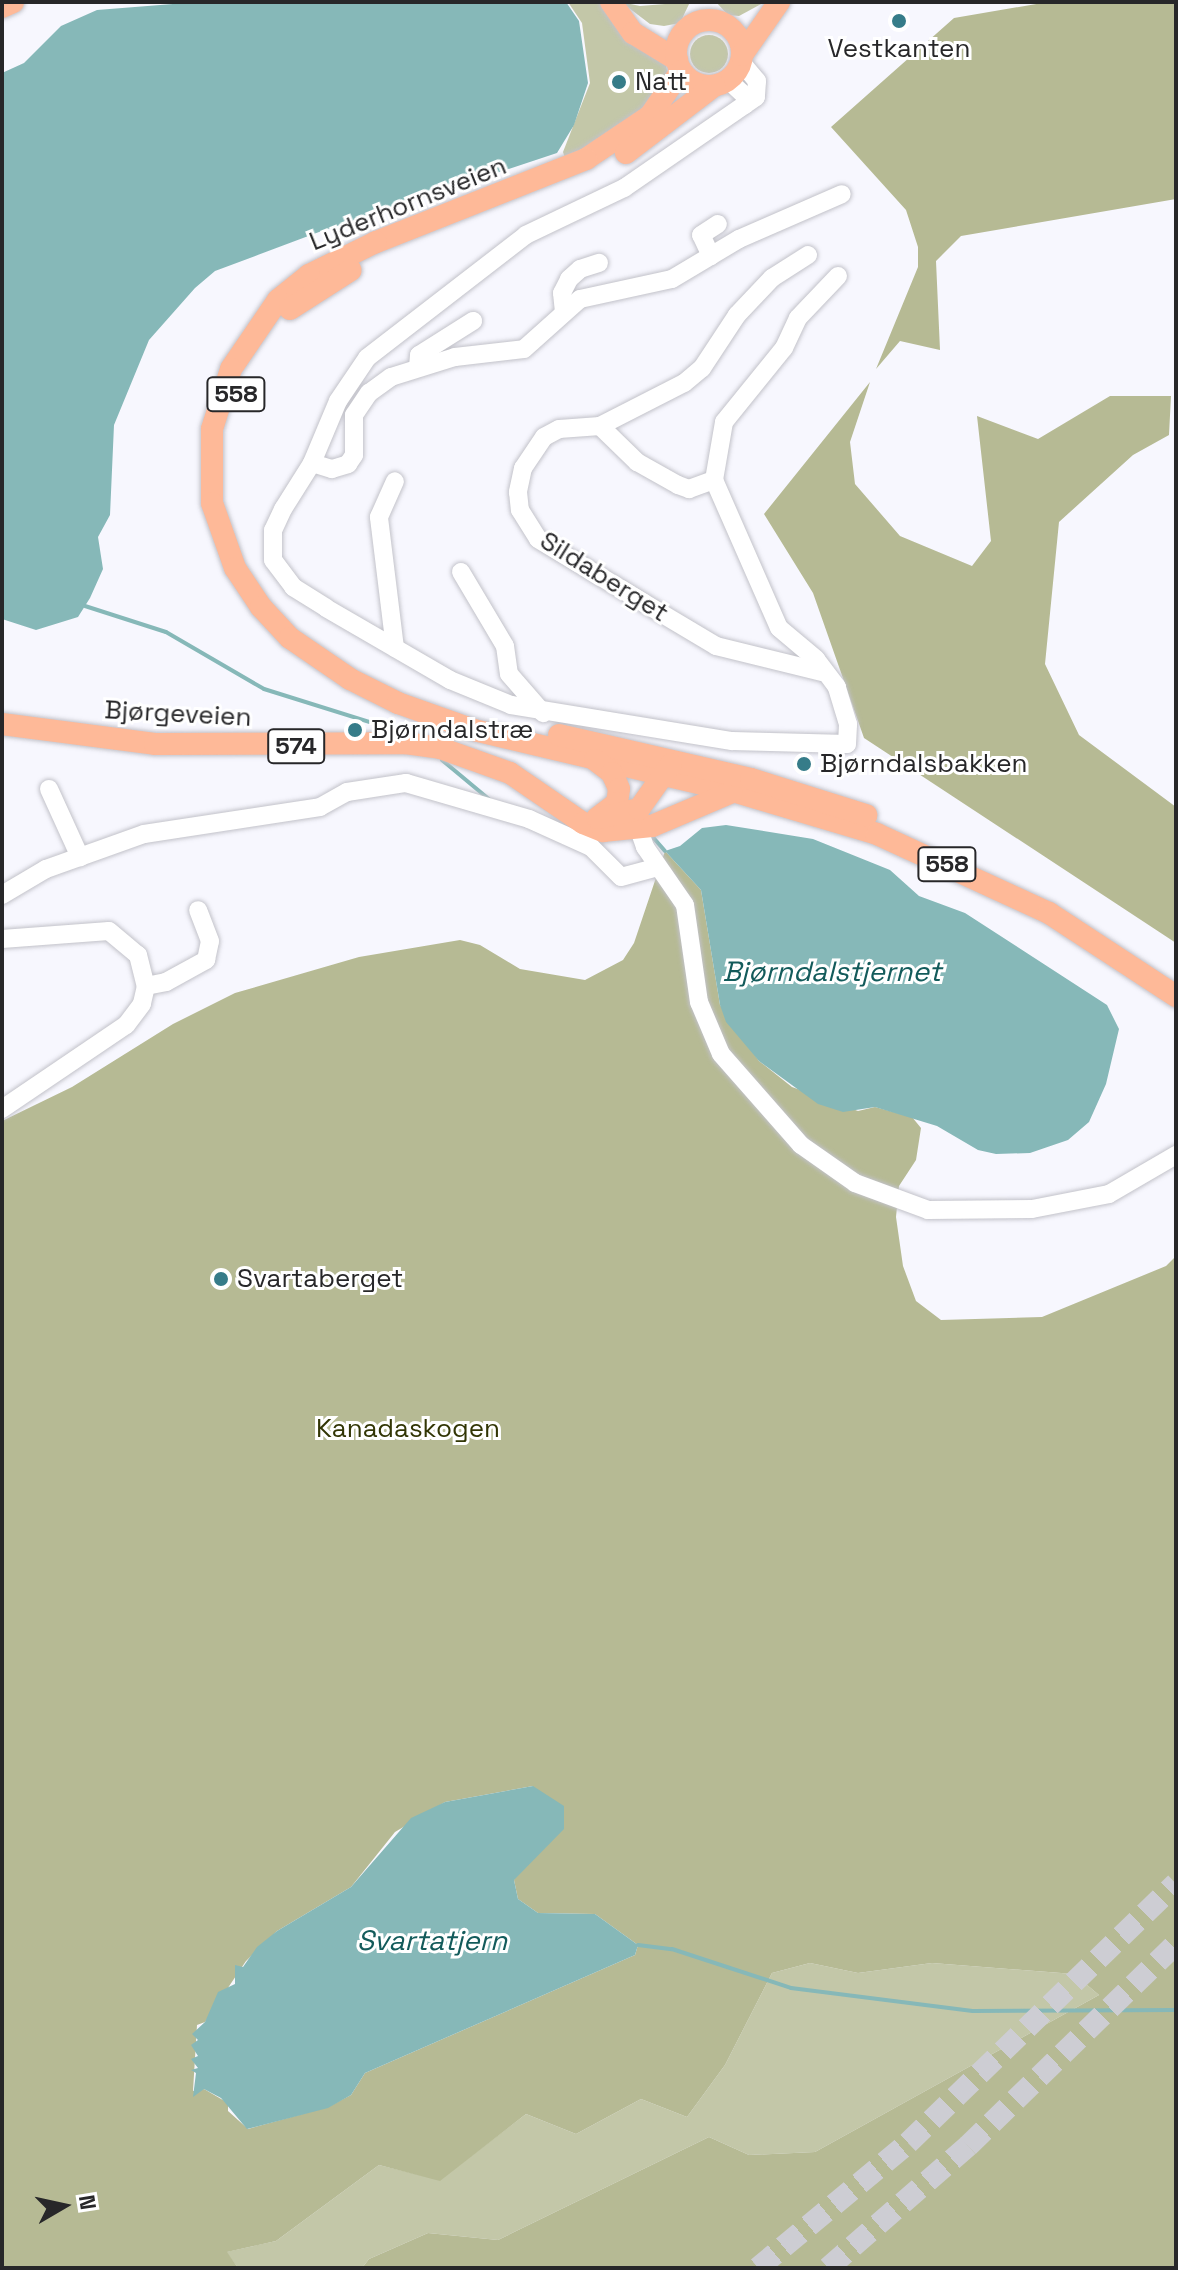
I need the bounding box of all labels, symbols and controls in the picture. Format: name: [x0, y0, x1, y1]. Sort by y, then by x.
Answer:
marker: Vestkanten: [890, 12, 908, 30]
place label: Vestkanten: [828, 33, 970, 65]
place label: Natt: [635, 66, 688, 98]
marker: Natt: [610, 73, 628, 91]
street label: Lyderhornsveien: [305, 150, 511, 258]
road number: 558: [206, 374, 266, 414]
street label: Sildaberget: [534, 525, 674, 629]
street label: Bjørgeveien: [104, 695, 252, 733]
place label: Bjørndalstræ: [371, 714, 533, 746]
marker: Bjørndalstræ: [346, 721, 364, 739]
road number: 574: [266, 726, 326, 766]
place label: Bjørndalsbakken: [820, 748, 1027, 780]
marker: Bjørndalsbakken: [795, 755, 813, 773]
road number: 558: [917, 844, 977, 884]
water label: Bjørndalstjernet: [723, 954, 941, 988]
place label: Svartaberget: [237, 1263, 403, 1295]
marker: Svartaberget: [212, 1270, 230, 1288]
park label: Kanadaskogen: [316, 1413, 500, 1445]
water label: Svartatjern: [357, 1923, 507, 1957]
north arrow: [24, 2166, 104, 2246]
text: N: [73, 2193, 103, 2212]

